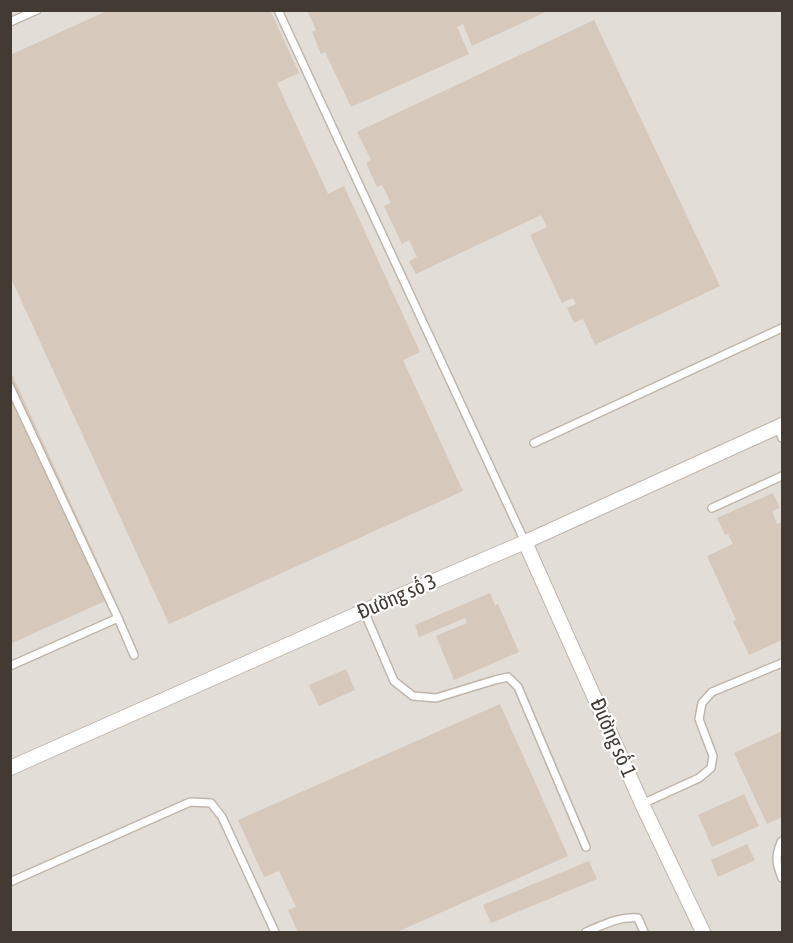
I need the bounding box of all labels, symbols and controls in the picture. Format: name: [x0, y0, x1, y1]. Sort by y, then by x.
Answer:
street label: Đường số 3: [353, 569, 441, 625]
street label: Đường số 1: [584, 695, 642, 781]

